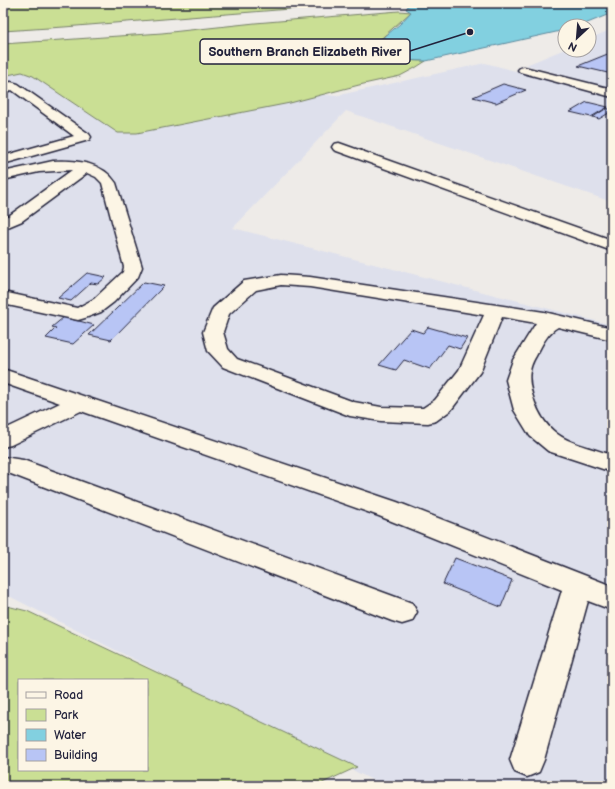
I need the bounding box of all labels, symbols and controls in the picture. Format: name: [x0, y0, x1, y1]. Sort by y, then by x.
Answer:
north arrow: [557, 18, 597, 58]
callout: Southern Branch Elizabeth River: [200, 39, 410, 64]
text: N: [566, 39, 579, 54]
text: Southern Branch Elizabeth River: [208, 44, 402, 60]
legend: [18, 679, 148, 771]
text: Road: [54, 688, 83, 703]
text: Park: [54, 708, 78, 723]
text: Water: [54, 728, 86, 743]
text: Building: [54, 748, 98, 763]

